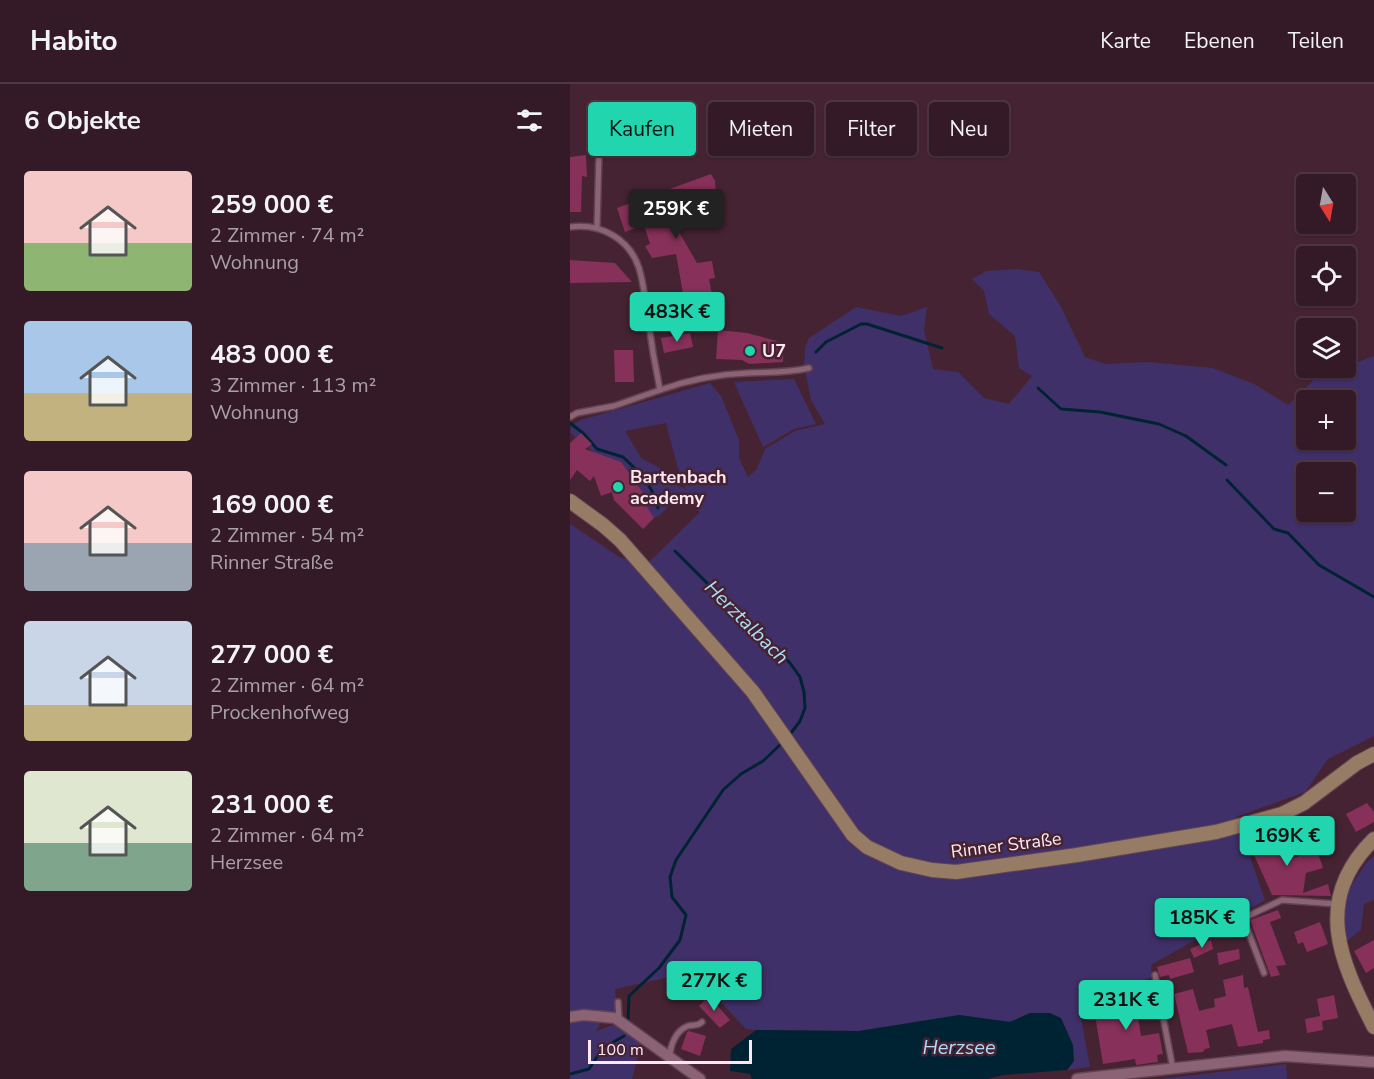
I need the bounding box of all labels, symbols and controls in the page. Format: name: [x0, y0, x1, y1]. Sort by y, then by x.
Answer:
text: Habito: [30, 22, 118, 60]
text: Karte: [1100, 27, 1151, 55]
text: Ebenen: [1184, 27, 1255, 55]
text: Teilen: [1288, 27, 1344, 55]
chip: Kaufen: [588, 102, 696, 156]
chip: Mieten: [708, 102, 814, 156]
chip: Filter: [826, 102, 917, 156]
chip: Neu: [929, 102, 1009, 156]
text: 6 Objekte: [24, 103, 141, 138]
icon: filters: [513, 104, 546, 137]
north arrow: [1296, 174, 1356, 234]
map controls: [1296, 174, 1356, 522]
text: 259 000 €: [210, 187, 333, 222]
pin: 259K €: [627, 189, 725, 240]
icon: home: [72, 195, 144, 267]
text: 259K €: [643, 195, 709, 222]
text: 2 Zimmer · 74 m²: [210, 222, 364, 249]
button: locate: [1296, 246, 1356, 306]
text: Wohnung: [210, 249, 299, 276]
pin: 483K €: [628, 292, 726, 343]
text: 483K €: [644, 298, 710, 325]
button: layers: [1296, 318, 1356, 378]
text: 483 000 €: [210, 337, 333, 372]
place label: U7: [762, 339, 786, 363]
marker: U7: [743, 344, 757, 358]
icon: home: [72, 345, 144, 417]
text: 3 Zimmer · 113 m²: [210, 372, 376, 399]
button: +: [1296, 390, 1356, 450]
text: Wohnung: [210, 399, 299, 426]
button: −: [1296, 462, 1356, 522]
place label: Bartenbach academy: [630, 465, 727, 510]
marker: Bartenbach academy: [611, 480, 625, 494]
text: 169 000 €: [210, 487, 333, 522]
icon: home: [72, 495, 144, 567]
text: 2 Zimmer · 54 m²: [210, 522, 364, 549]
text: Rinner Straße: [210, 549, 334, 576]
water label: Herztalbach: [699, 574, 795, 670]
text: 277 000 €: [210, 637, 333, 672]
icon: home: [72, 645, 144, 717]
text: 2 Zimmer · 64 m²: [210, 672, 364, 699]
text: Prockenhofweg: [210, 699, 350, 726]
text: 231 000 €: [210, 787, 333, 822]
icon: home: [72, 795, 144, 867]
pin: 169K €: [1238, 816, 1336, 867]
text: 2 Zimmer · 64 m²: [210, 822, 364, 849]
text: 169K €: [1254, 822, 1320, 849]
street label: Rinner Straße: [949, 826, 1063, 864]
text: Herzsee: [210, 849, 283, 876]
pin: 185K €: [1153, 898, 1251, 949]
text: 185K €: [1169, 904, 1235, 931]
pin: 277K €: [665, 961, 763, 1012]
text: 277K €: [681, 967, 747, 994]
pin: 231K €: [1077, 980, 1175, 1031]
text: 231K €: [1093, 986, 1159, 1013]
water label: Herzsee: [922, 1034, 996, 1061]
scale bar: [588, 1037, 752, 1064]
text: 100 m: [597, 1039, 644, 1061]

